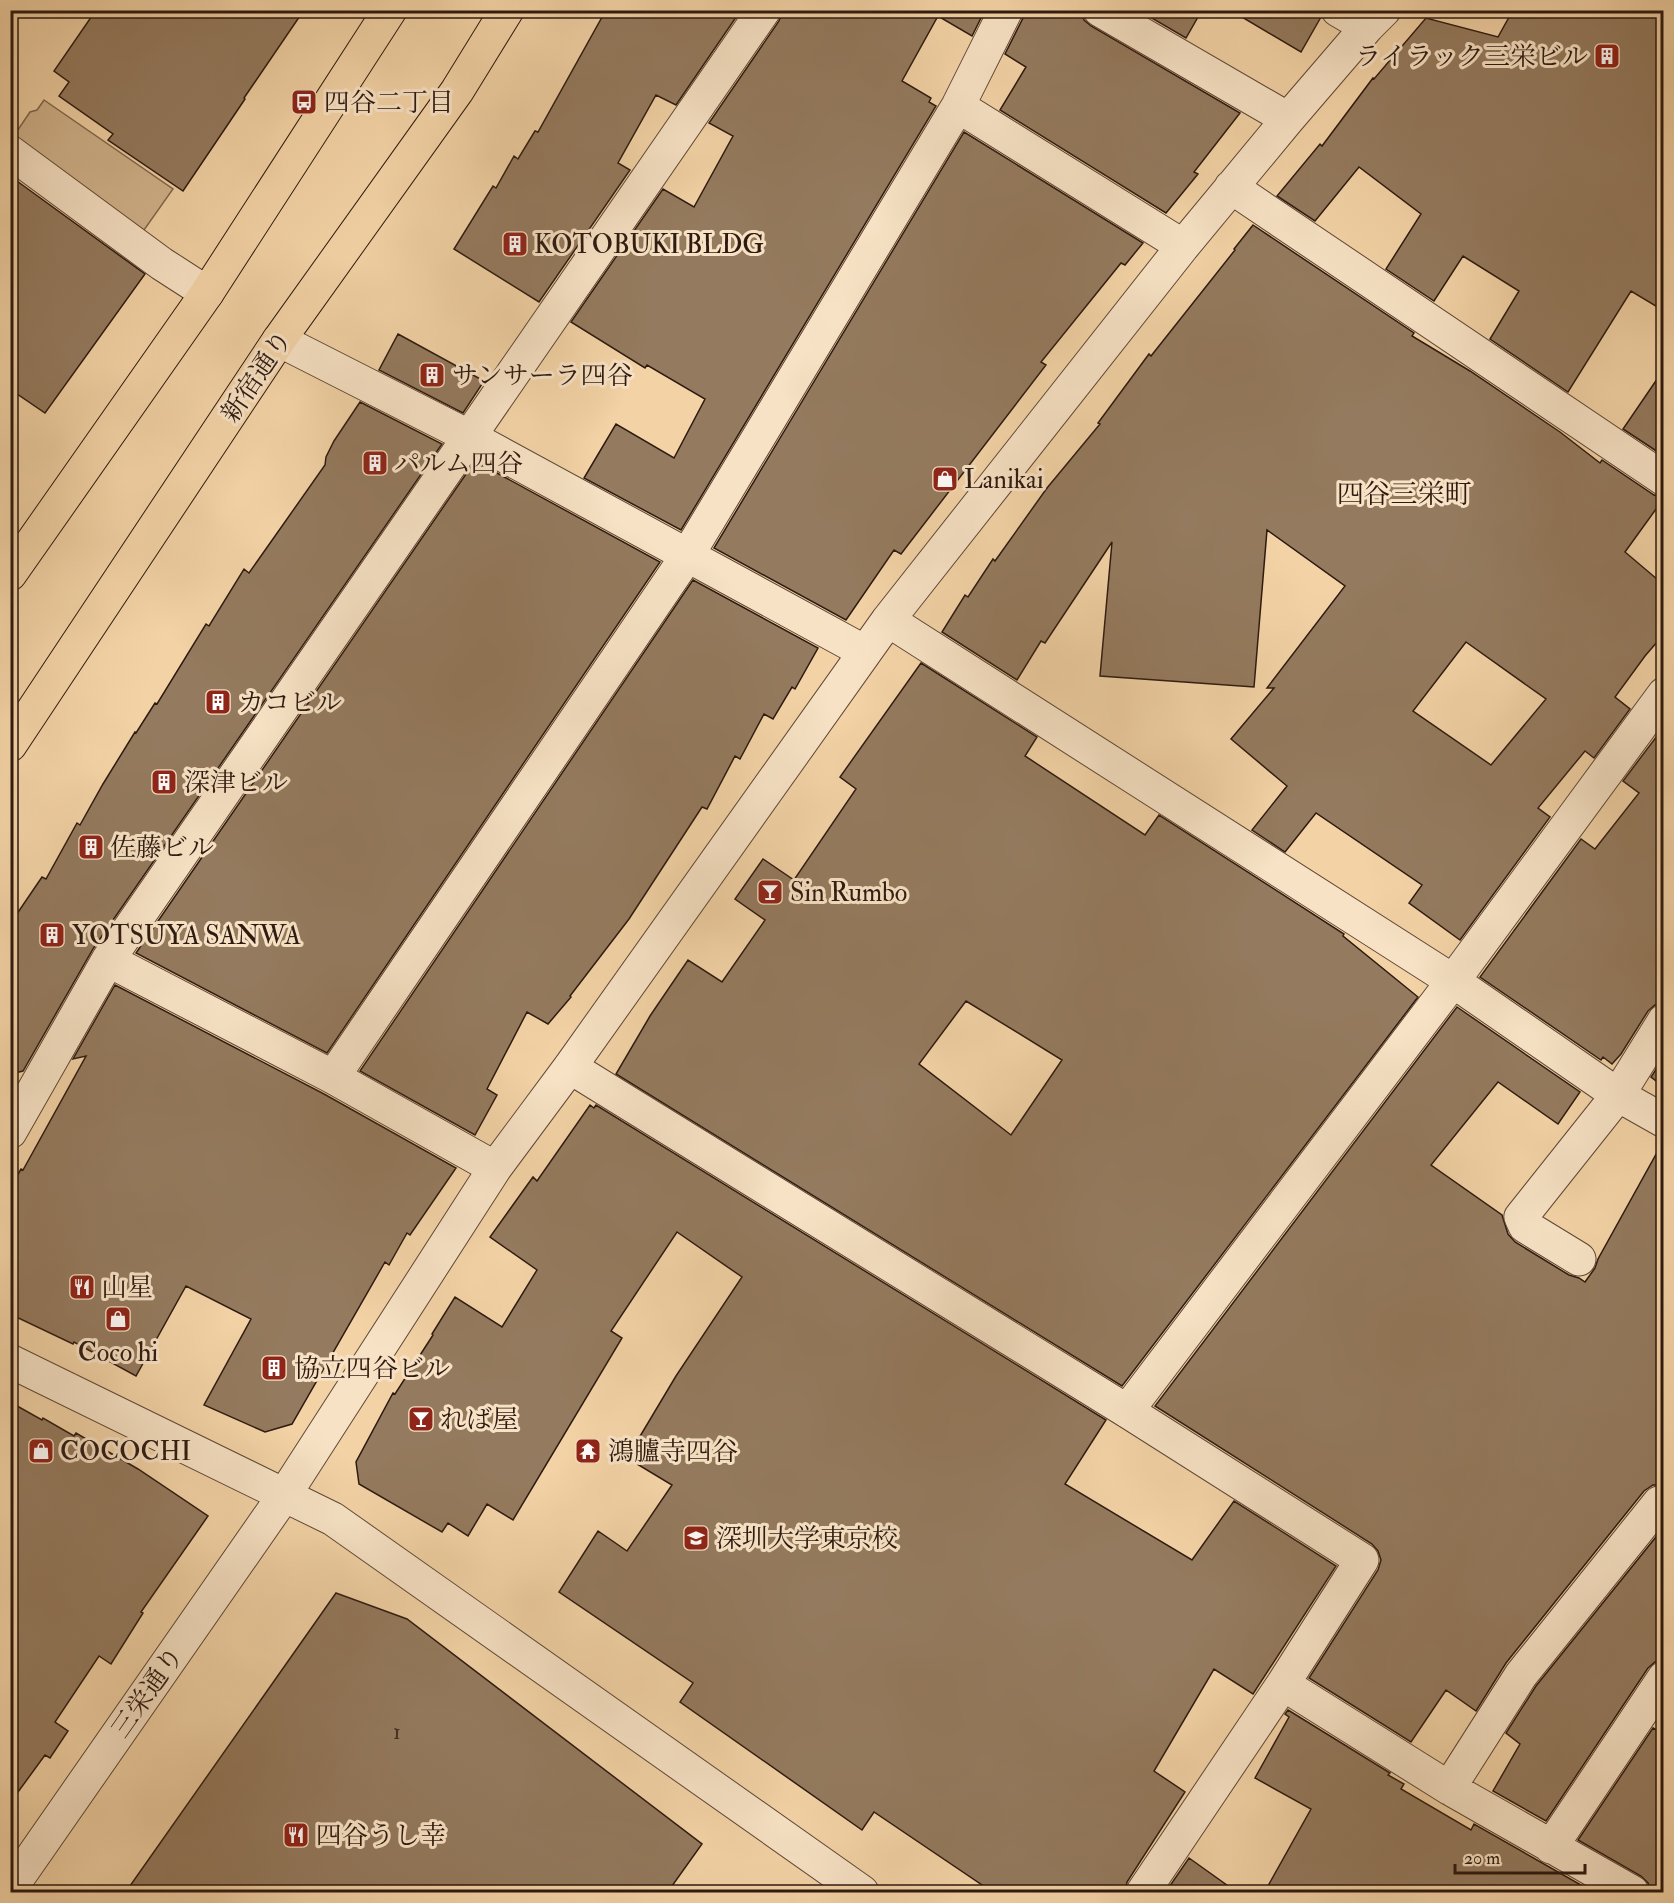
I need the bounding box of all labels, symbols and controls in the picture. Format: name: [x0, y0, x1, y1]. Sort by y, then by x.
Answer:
place label: ライラック三栄ビル: [1355, 41, 1588, 73]
building icon: ライラック三栄ビル: [1592, 41, 1622, 71]
bus stop icon: 四谷二丁目: [289, 87, 319, 117]
place label: 四谷二丁目: [324, 87, 454, 119]
building icon: KOTOBUKI BLDG: [500, 229, 530, 259]
place label: KOTOBUKI BLDG: [534, 229, 764, 261]
street label: 新宿通り: [214, 324, 299, 429]
building icon: サンサーラ四谷: [417, 360, 447, 390]
place label: サンサーラ四谷: [452, 360, 633, 392]
building icon: パルム四谷: [360, 448, 390, 478]
place label: パルム四谷: [394, 448, 523, 480]
shop icon: Lanikai: [930, 464, 960, 494]
place label: Lanikai: [964, 464, 1044, 496]
district label: 四谷三栄町: [1337, 478, 1472, 511]
building icon: カコビル: [203, 687, 233, 717]
place label: カコビル: [238, 687, 342, 719]
building icon: 深津ビル: [149, 767, 179, 797]
place label: 深津ビル: [184, 767, 288, 799]
building icon: 佐藤ビル: [76, 832, 106, 862]
place label: 佐藤ビル: [110, 832, 214, 864]
bar icon: Sin Rumbo: [755, 877, 785, 907]
place label: Sin Rumbo: [790, 877, 907, 909]
building icon: YOTSUYA SANWA: [37, 920, 67, 950]
place label: YOTSUYA SANWA: [72, 920, 301, 952]
restaurant icon: 山星: [67, 1272, 97, 1302]
place label: 山星: [101, 1272, 153, 1304]
shop icon: Coco hi: [103, 1304, 133, 1334]
place label: Coco hi: [78, 1337, 158, 1369]
building icon: 協立四谷ビル: [259, 1353, 289, 1383]
place label: 協立四谷ビル: [294, 1353, 450, 1385]
bar icon: れば屋: [406, 1404, 436, 1434]
place label: れば屋: [440, 1404, 518, 1436]
shop icon: COCOCHI: [26, 1436, 56, 1466]
place label: COCOCHI: [60, 1436, 191, 1468]
temple icon: 鴻臚寺四谷: [573, 1436, 603, 1466]
place label: 鴻臚寺四谷: [608, 1436, 738, 1468]
school or university icon: 深圳大学東京校: [681, 1523, 711, 1553]
place label: 深圳大学東京校: [716, 1523, 898, 1555]
street label: 三栄通り: [105, 1641, 191, 1744]
house number: 1: [393, 1718, 401, 1746]
restaurant icon: 四谷うし幸: [281, 1820, 311, 1850]
place label: 四谷うし幸: [316, 1820, 446, 1852]
scale bar: [1455, 1837, 1586, 1875]
text: 20 m: [1464, 1847, 1500, 1870]

